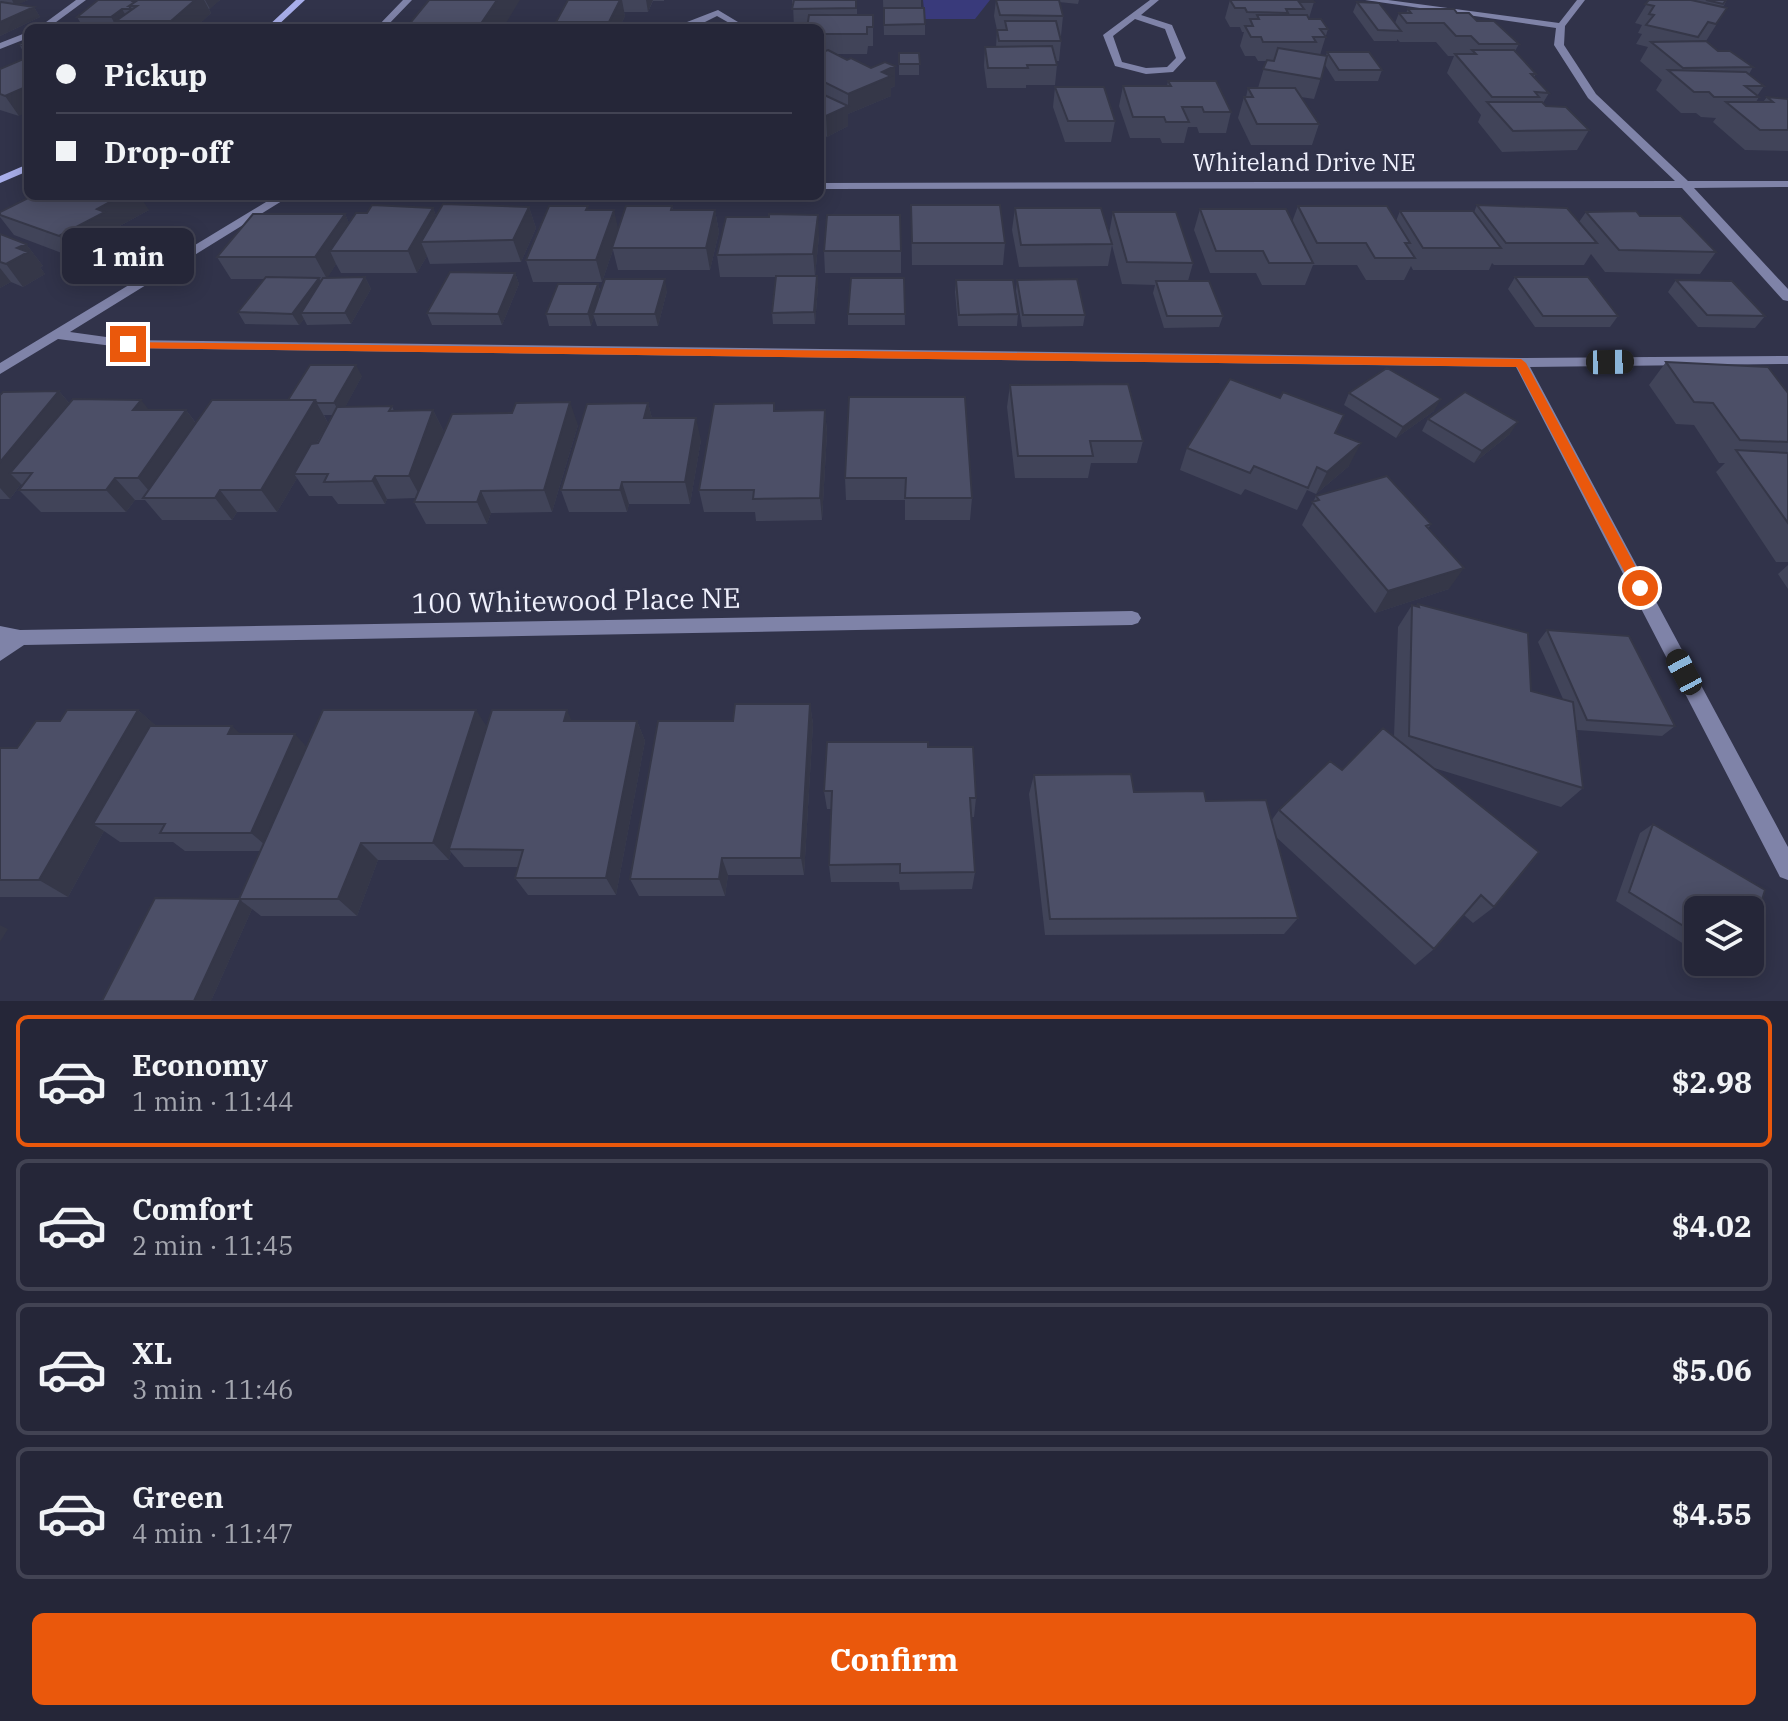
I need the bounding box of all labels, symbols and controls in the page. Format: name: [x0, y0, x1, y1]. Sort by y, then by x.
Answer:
text: Pickup: [104, 55, 207, 94]
text: Drop-off: [104, 132, 232, 171]
street label: Whiteland Drive NE: [1192, 146, 1416, 178]
callout: 1 min: [62, 228, 194, 284]
text: 1 min: [92, 239, 164, 273]
route end: [110, 326, 146, 362]
car: [1586, 350, 1634, 374]
route start: [1622, 570, 1658, 606]
street label: 100 Whitewood Place NE: [411, 579, 741, 621]
car: [1662, 645, 1706, 699]
map controls: [1684, 896, 1764, 976]
button: layers: [1684, 896, 1764, 976]
icon: car: [36, 1045, 108, 1117]
text: Economy: [132, 1045, 268, 1084]
text: $2.98: [1672, 1062, 1752, 1101]
text: 1 min · 11:44: [132, 1084, 294, 1118]
icon: car: [36, 1189, 108, 1261]
text: Comfort: [132, 1189, 253, 1228]
text: $4.02: [1672, 1206, 1752, 1245]
text: 2 min · 11:45: [132, 1228, 294, 1262]
icon: car: [36, 1333, 108, 1405]
text: XL: [132, 1333, 172, 1372]
text: $5.06: [1672, 1350, 1752, 1389]
text: 3 min · 11:46: [132, 1372, 294, 1406]
icon: car: [36, 1477, 108, 1549]
text: Green: [132, 1477, 224, 1516]
text: $4.55: [1672, 1494, 1752, 1533]
text: 4 min · 11:47: [132, 1516, 294, 1550]
button: Confirm: [32, 1613, 1756, 1705]

